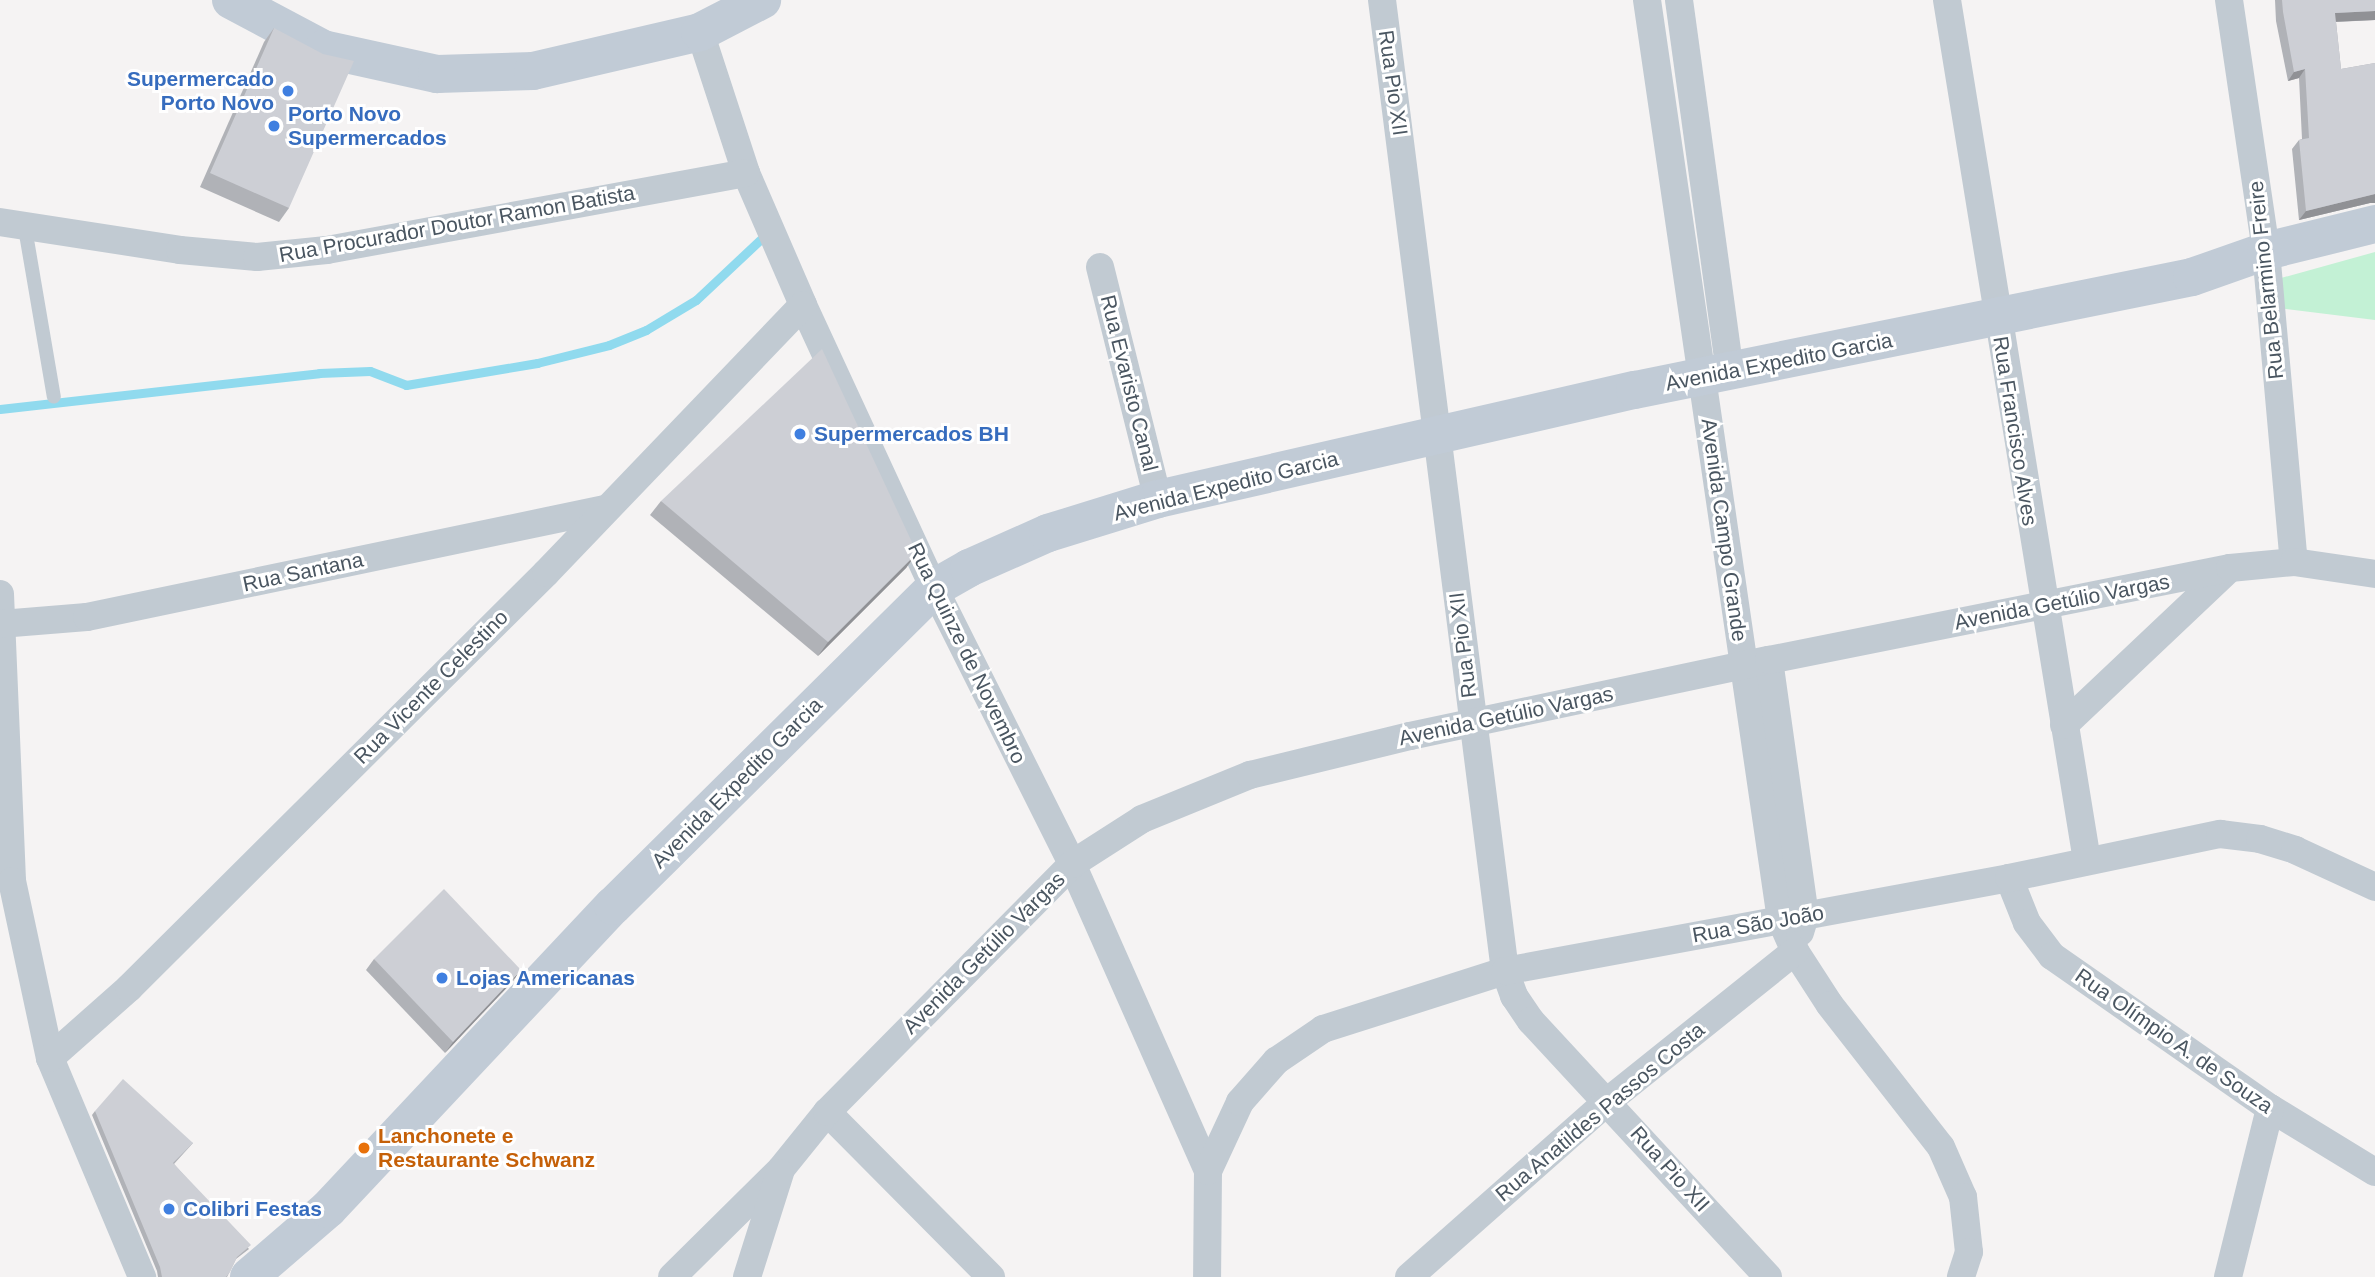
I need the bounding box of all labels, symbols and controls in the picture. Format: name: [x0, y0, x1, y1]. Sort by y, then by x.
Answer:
street label: Rua Pio XII: [1373, 29, 1413, 137]
place label: Supermercado Porto Novo: [127, 66, 274, 116]
marker: Supermercado Porto Novo: [280, 83, 296, 99]
place label: Porto Novo Supermercados: [288, 101, 447, 151]
marker: Porto Novo Supermercados: [266, 118, 282, 134]
street label: Rua Belarmino Freire: [2243, 179, 2289, 381]
street label: Rua Procurador Doutor Ramon Batista: [277, 180, 637, 268]
street label: Rua Evaristo Canal: [1095, 292, 1163, 474]
street label: Avenida Expedito Garcia: [1663, 328, 1895, 396]
street label: Rua Francisco Alves: [1987, 334, 2043, 528]
street label: Avenida Campo Grande: [1696, 417, 1752, 643]
place label: Supermercados BH: [814, 421, 1009, 447]
marker: Supermercados BH: [792, 426, 808, 442]
street label: Avenida Expedito Garcia: [1111, 446, 1341, 526]
street label: Rua Quinze de Novembro: [902, 538, 1032, 768]
street label: Rua Santana: [240, 547, 366, 597]
street label: Avenida Getúlio Vargas: [1952, 569, 2172, 635]
street label: Rua Pio XII: [1444, 591, 1482, 699]
street label: Rua Vicente Celestino: [349, 605, 513, 769]
street label: Avenida Getúlio Vargas: [1396, 681, 1616, 751]
street label: Avenida Expedito Garcia: [647, 693, 827, 873]
street label: Avenida Getúlio Vargas: [898, 867, 1070, 1039]
street label: Rua São João: [1690, 900, 1826, 948]
street label: Rua Olímpio A. de Souza: [2070, 963, 2278, 1119]
place label: Lojas Americanas: [456, 965, 636, 991]
marker: Lojas Americanas: [434, 970, 450, 986]
street label: Rua Anatildes Passos Costa: [1490, 1017, 1710, 1207]
street label: Rua Pio XII: [1625, 1121, 1715, 1217]
place label: Lanchonete e Restaurante Schwanz: [378, 1123, 595, 1173]
marker: Lanchonete e Restaurante Schwanz: [356, 1140, 372, 1156]
place label: Colibri Festas: [183, 1196, 322, 1222]
marker: Colibri Festas: [161, 1201, 177, 1217]

